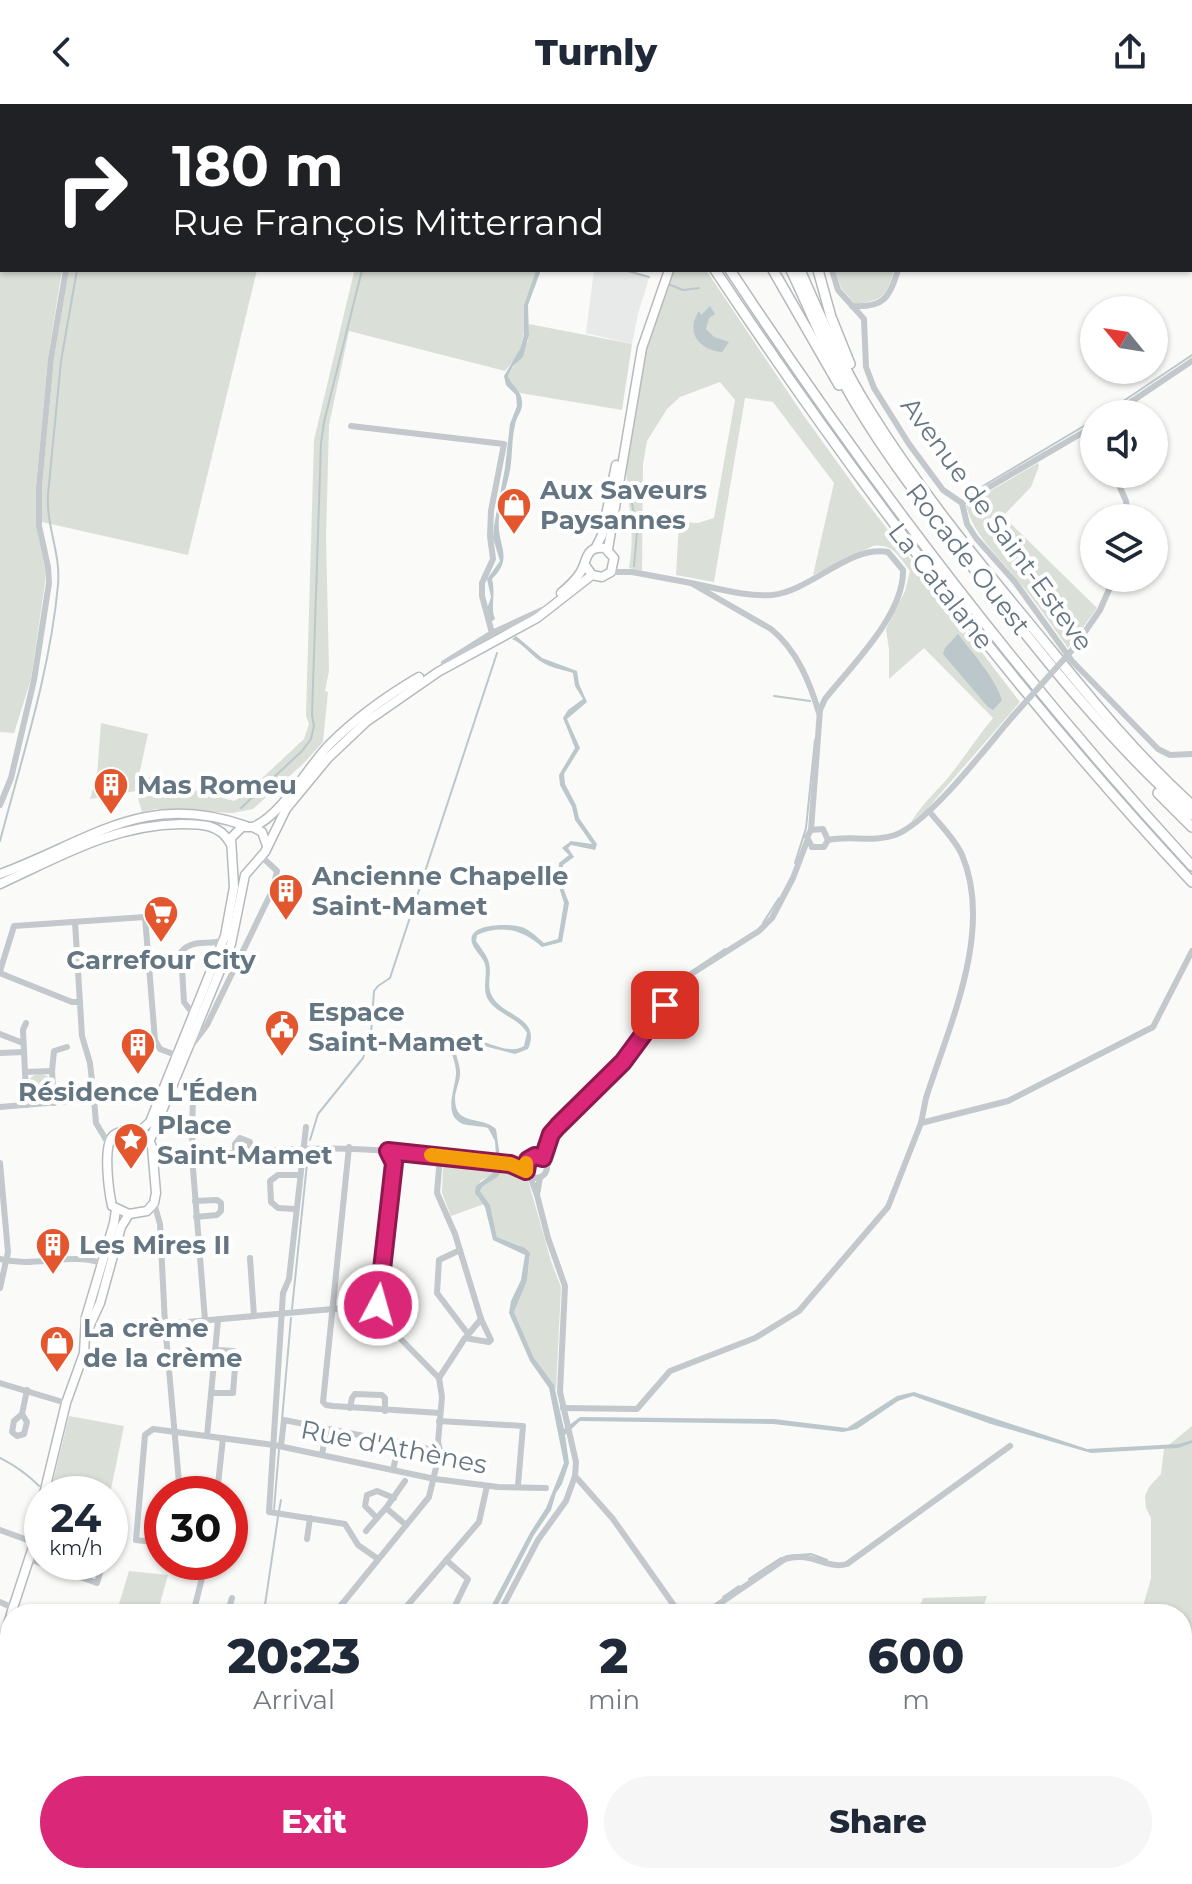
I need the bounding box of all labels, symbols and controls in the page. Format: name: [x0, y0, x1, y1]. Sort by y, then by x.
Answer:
icon: back: [40, 30, 84, 74]
text: Turnly: [535, 30, 657, 74]
icon: share: [1108, 30, 1152, 74]
text: 180 m: [172, 132, 344, 200]
icon: right: [40, 136, 144, 240]
text: Rue François Mitterrand: [172, 200, 604, 244]
north arrow: [1080, 296, 1168, 384]
map controls: [1080, 296, 1168, 592]
street label: Avenue de Saint-Esteve: [894, 391, 1100, 657]
button: sound: [1080, 400, 1168, 488]
place label: Aux Saveurs Paysannes: [539, 474, 707, 536]
street label: Rocade Ouest: [899, 477, 1037, 641]
shop icon: Aux Saveurs Paysannes: [495, 486, 533, 536]
button: layers: [1080, 504, 1168, 592]
street label: La Catalane: [882, 516, 1000, 656]
building icon: Mas Romeu: [92, 766, 130, 816]
place label: Mas Romeu: [137, 769, 297, 801]
place label: Ancienne Chapelle Saint-Mamet: [311, 860, 569, 922]
building icon: Ancienne Chapelle Saint-Mamet: [267, 872, 305, 922]
supermarket icon: Carrefour City: [142, 894, 180, 944]
place label: Carrefour City: [66, 944, 256, 976]
pin: [631, 971, 699, 1039]
icon: arrive: [643, 983, 687, 1027]
place label: Espace Saint-Mamet: [308, 996, 483, 1058]
public building icon: Espace Saint-Mamet: [263, 1008, 301, 1058]
building icon: Résidence L'Éden: [119, 1026, 157, 1076]
place label: Résidence L'Éden: [18, 1076, 258, 1108]
place label: Place Saint-Mamet: [157, 1109, 332, 1171]
place icon: Place Saint-Mamet: [112, 1121, 150, 1171]
building icon: Les Mires II: [34, 1226, 72, 1276]
place label: Les Mires II: [79, 1229, 230, 1261]
position arrow: [336, 1263, 420, 1347]
place label: La crème de la crème: [83, 1312, 243, 1374]
shop icon: La crème de la crème: [38, 1324, 76, 1374]
street label: Rue d'Athènes: [298, 1413, 490, 1481]
speed limit sign: 30: [144, 1476, 248, 1580]
text: 24: [51, 1493, 101, 1542]
text: km/h: [49, 1536, 103, 1560]
text: 20:23: [228, 1627, 360, 1685]
text: 2: [600, 1627, 628, 1685]
text: 600: [868, 1627, 965, 1685]
text: Arrival: [253, 1684, 335, 1716]
text: min: [588, 1684, 640, 1716]
text: m: [902, 1684, 930, 1716]
button: Exit: [40, 1776, 588, 1868]
button: Share: [604, 1776, 1152, 1868]

